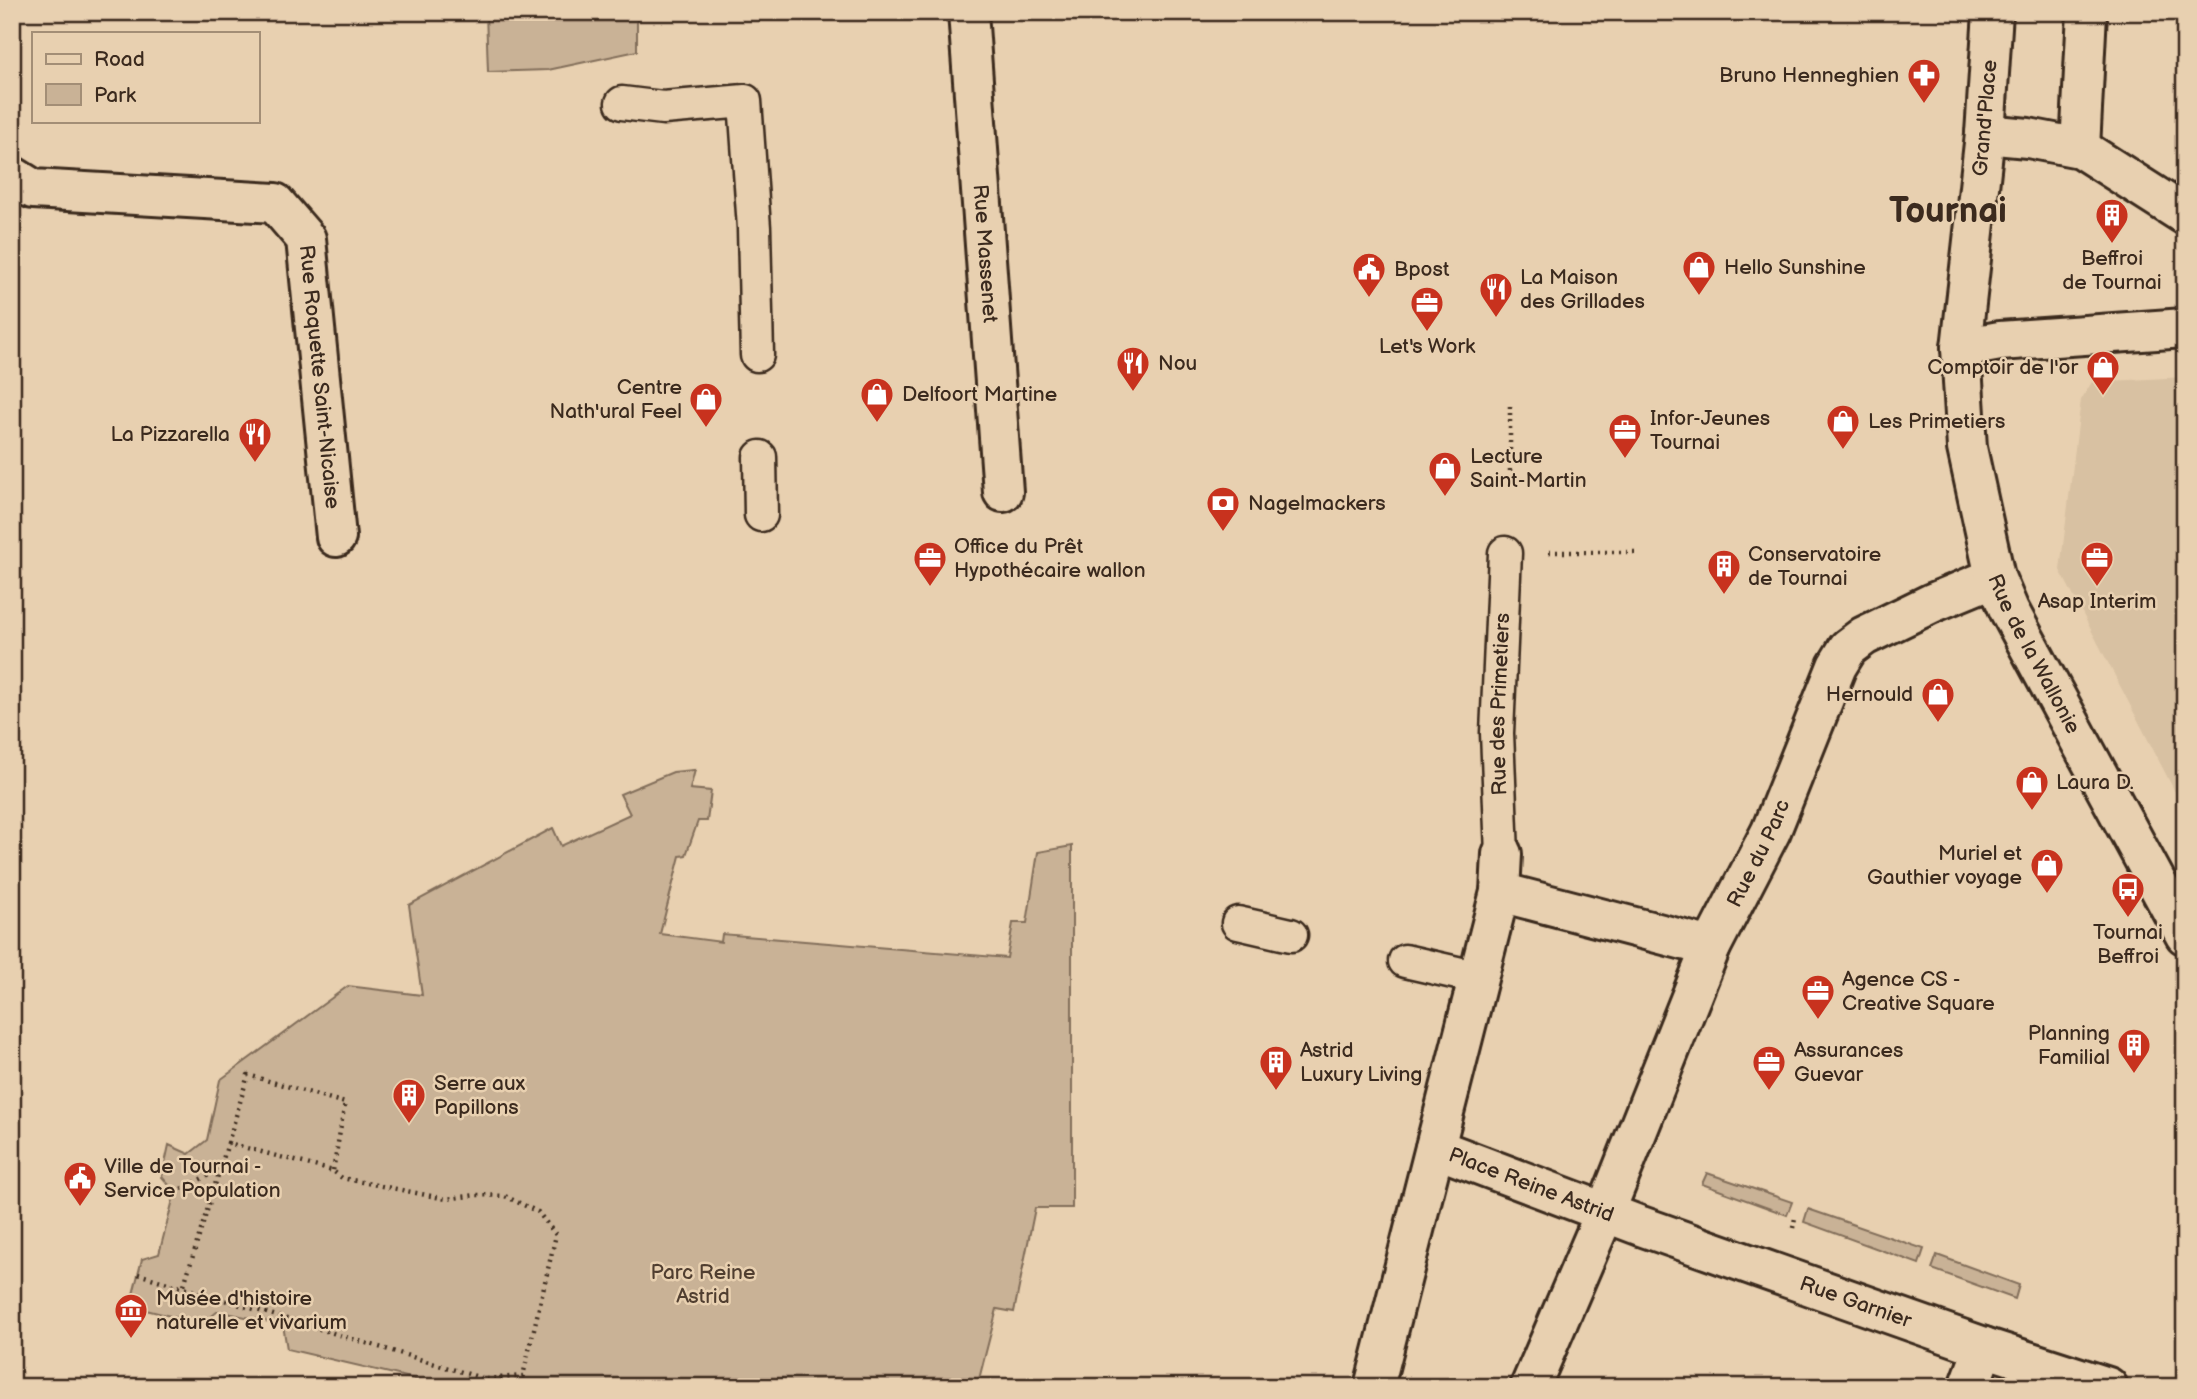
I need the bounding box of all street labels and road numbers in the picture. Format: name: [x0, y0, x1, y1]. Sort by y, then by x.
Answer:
street label: Grand'Place: [1967, 59, 2003, 177]
street label: Rue Massenet: [968, 183, 1003, 324]
street label: Rue Roquette Saint-Nicaise: [294, 244, 346, 510]
street label: Rue de la Wallonie: [1983, 570, 2086, 738]
street label: Rue des Primetiers: [1484, 612, 1515, 796]
street label: Rue du Parc: [1721, 796, 1795, 911]
street label: Place Reine Astrid: [1445, 1142, 1617, 1227]
street label: Rue Garnier: [1797, 1271, 1915, 1333]

